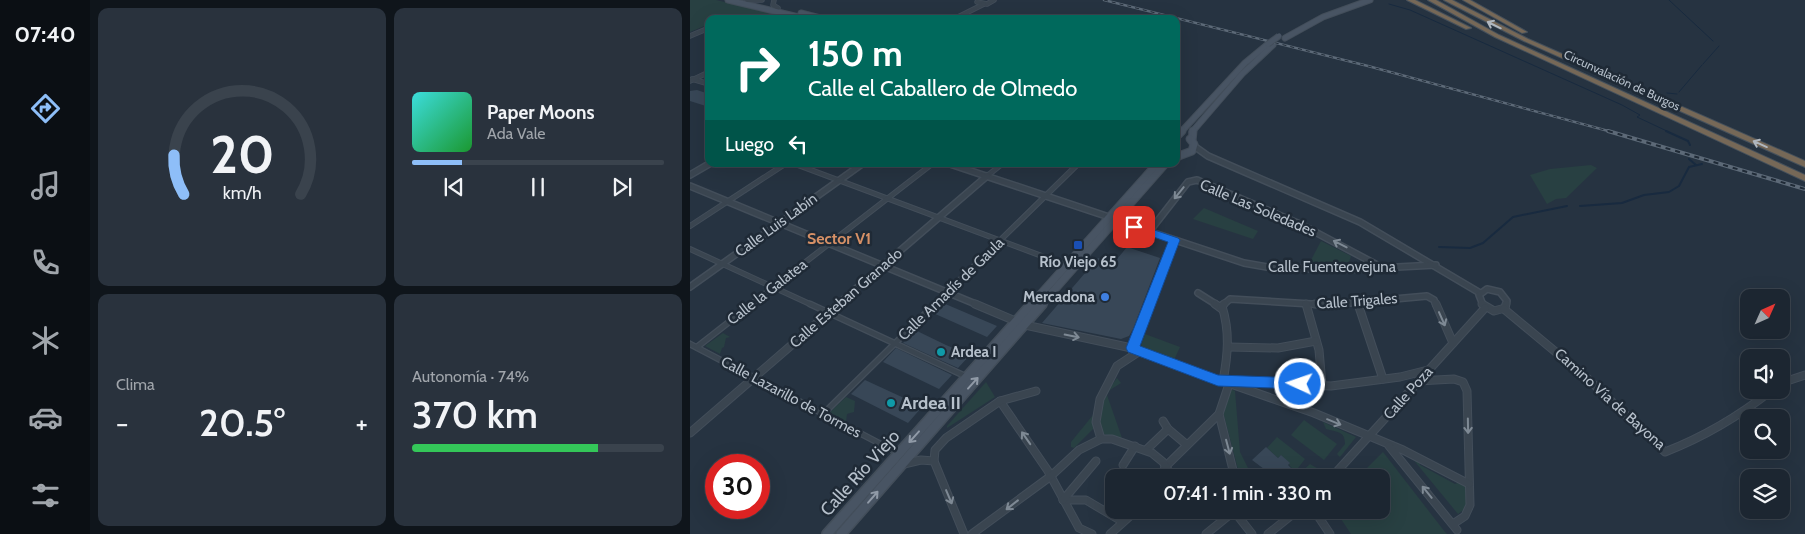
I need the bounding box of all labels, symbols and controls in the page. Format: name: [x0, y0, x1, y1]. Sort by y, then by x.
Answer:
one-way arrow: [1487, 20, 1502, 30]
text: 07:40: [15, 21, 75, 48]
text: 150 m: [808, 32, 903, 75]
icon: right: [725, 35, 790, 100]
street label: Circunvalación de Burgos: [1561, 46, 1683, 114]
text: Calle el Caballero de Olmedo: [808, 75, 1077, 102]
icon: directions: [28, 91, 63, 126]
text: Paper Moons: [487, 101, 595, 124]
text: 20: [210, 123, 274, 186]
text: Ada Vale: [487, 124, 546, 143]
icon: left: [784, 130, 812, 158]
text: Luego: [725, 133, 774, 156]
one-way arrow: [1753, 139, 1768, 148]
icon: music: [28, 168, 63, 203]
icon: previous: [440, 173, 468, 201]
icon: pause: [524, 173, 552, 201]
icon: next: [608, 173, 636, 201]
street label: Calle Las Soledades: [1197, 175, 1319, 241]
text: km/h: [222, 182, 262, 203]
one-way arrow: [1174, 186, 1185, 199]
street label: Calle Luis Labín: [731, 189, 821, 261]
pin: [1113, 206, 1155, 248]
icon: arrive: [1120, 213, 1148, 241]
district label: Sector V1: [807, 229, 871, 248]
street label: Calle Amadís de Gaula: [894, 233, 1008, 344]
marker: Río Viejo 65: [1072, 239, 1084, 251]
one-way arrow: [1333, 239, 1348, 248]
street label: Calle Esteban Granado: [786, 244, 906, 352]
icon: phone: [28, 245, 63, 280]
place label: Río Viejo 65: [1039, 253, 1117, 271]
street label: Calle la Galatea: [723, 255, 811, 329]
street label: Calle Fuenteovejuna: [1268, 258, 1397, 276]
place label: Mercadona: [1023, 288, 1096, 306]
street label: Calle Trigales: [1316, 289, 1398, 313]
north arrow: [1740, 289, 1790, 339]
map controls: [1740, 289, 1790, 519]
marker: Mercadona: [1099, 291, 1111, 303]
one-way arrow: [1438, 311, 1448, 326]
icon: climate: [28, 323, 63, 358]
one-way arrow: [1064, 332, 1080, 341]
place label: Ardea I: [951, 343, 997, 361]
street label: Camino Vía de Bayona: [1551, 345, 1670, 454]
marker: Ardea I: [935, 346, 947, 358]
button: sound: [1740, 349, 1790, 399]
street label: Calle Lazarillo de Tormes: [718, 352, 864, 442]
position arrow: [1273, 357, 1325, 409]
street label: Calle Poza: [1379, 362, 1437, 423]
text: Autonomía · 74%: [412, 367, 529, 386]
text: Clima: [116, 375, 155, 394]
one-way arrow: [967, 377, 979, 390]
text: 370 km: [412, 391, 538, 438]
place label: Ardea II: [901, 392, 961, 414]
marker: Ardea II: [885, 397, 897, 409]
text: 20.5°: [199, 399, 285, 446]
icon: car: [28, 400, 63, 435]
text: −: [116, 406, 128, 440]
text: +: [356, 406, 368, 440]
button: search: [1740, 409, 1790, 459]
one-way arrow: [1326, 417, 1341, 427]
one-way arrow: [1463, 418, 1473, 434]
street label: Calle Río Viejo: [816, 425, 905, 521]
one-way arrow: [908, 430, 920, 443]
one-way arrow: [1021, 432, 1031, 446]
one-way arrow: [1223, 439, 1233, 455]
speed limit sign: 30: [705, 454, 770, 519]
button: layers: [1740, 469, 1790, 519]
icon: filters: [28, 478, 63, 513]
text: 07:41 · 1 min · 330 m: [1163, 482, 1332, 505]
one-way arrow: [1421, 486, 1432, 499]
one-way arrow: [945, 489, 954, 505]
one-way arrow: [867, 491, 879, 504]
one-way arrow: [1005, 499, 1018, 510]

